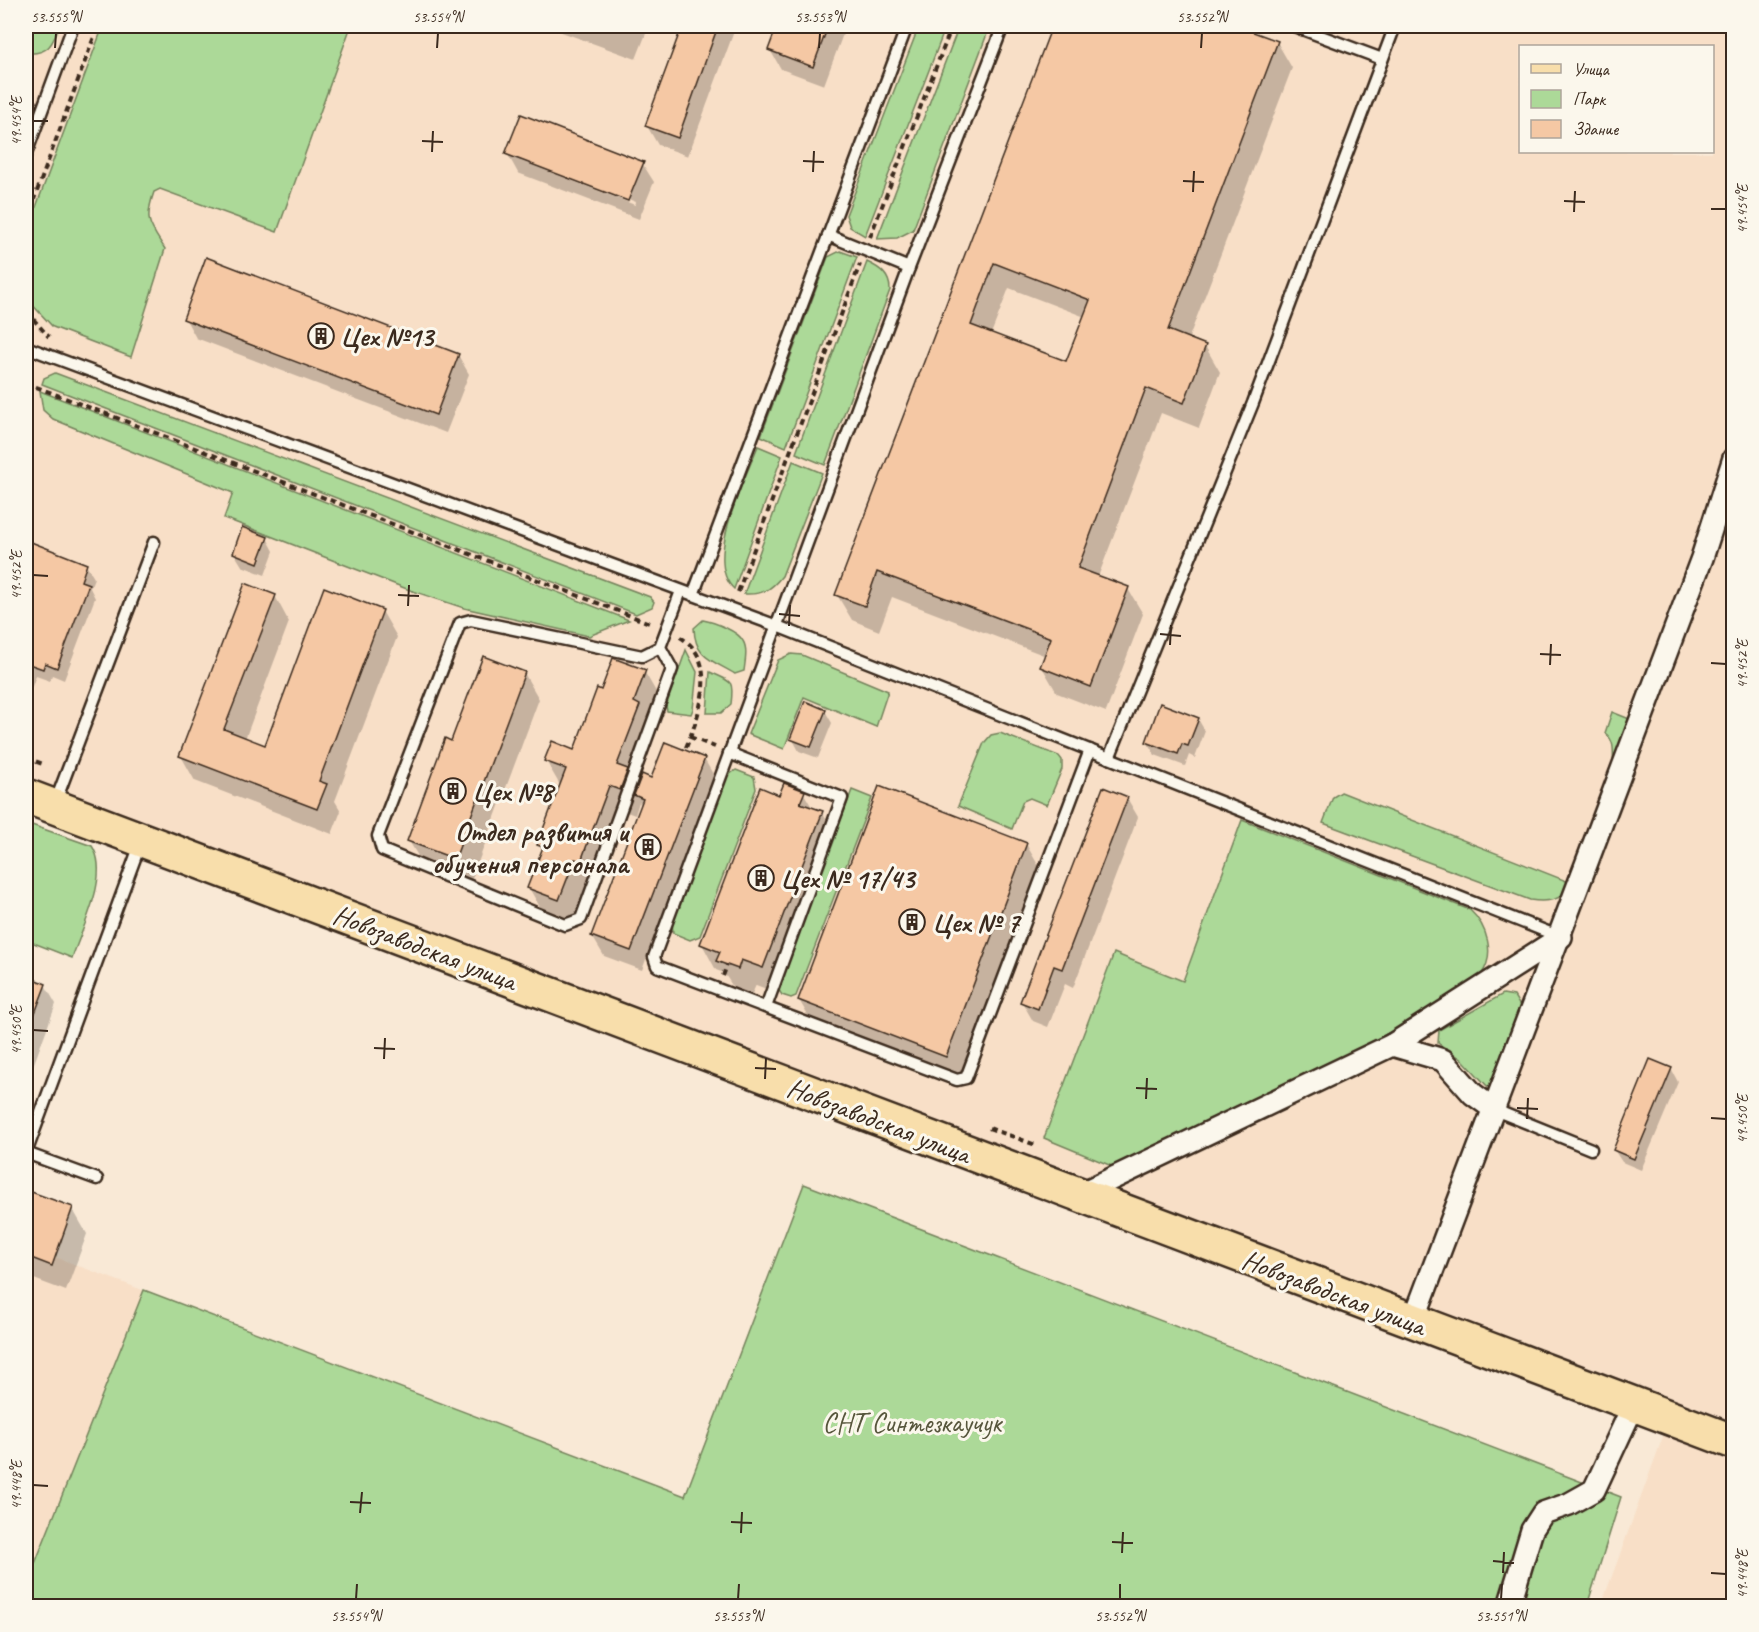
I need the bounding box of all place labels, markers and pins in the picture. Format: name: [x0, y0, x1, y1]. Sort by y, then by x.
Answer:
place label: Цех №13: [340, 319, 436, 354]
building icon: Цех №13: [306, 321, 336, 351]
place label: Цех №8: [472, 774, 556, 809]
building icon: Цех №8: [438, 776, 468, 806]
place label: Отдел развития и обучения персонала: [432, 814, 631, 882]
building icon: Отдел развития и обучения персонала: [633, 832, 663, 862]
place label: Цех № 17/43: [780, 861, 917, 896]
building icon: Цех № 17/43: [746, 863, 776, 893]
place label: Цех № 7: [932, 905, 1022, 940]
building icon: Цех № 7: [897, 907, 927, 937]

